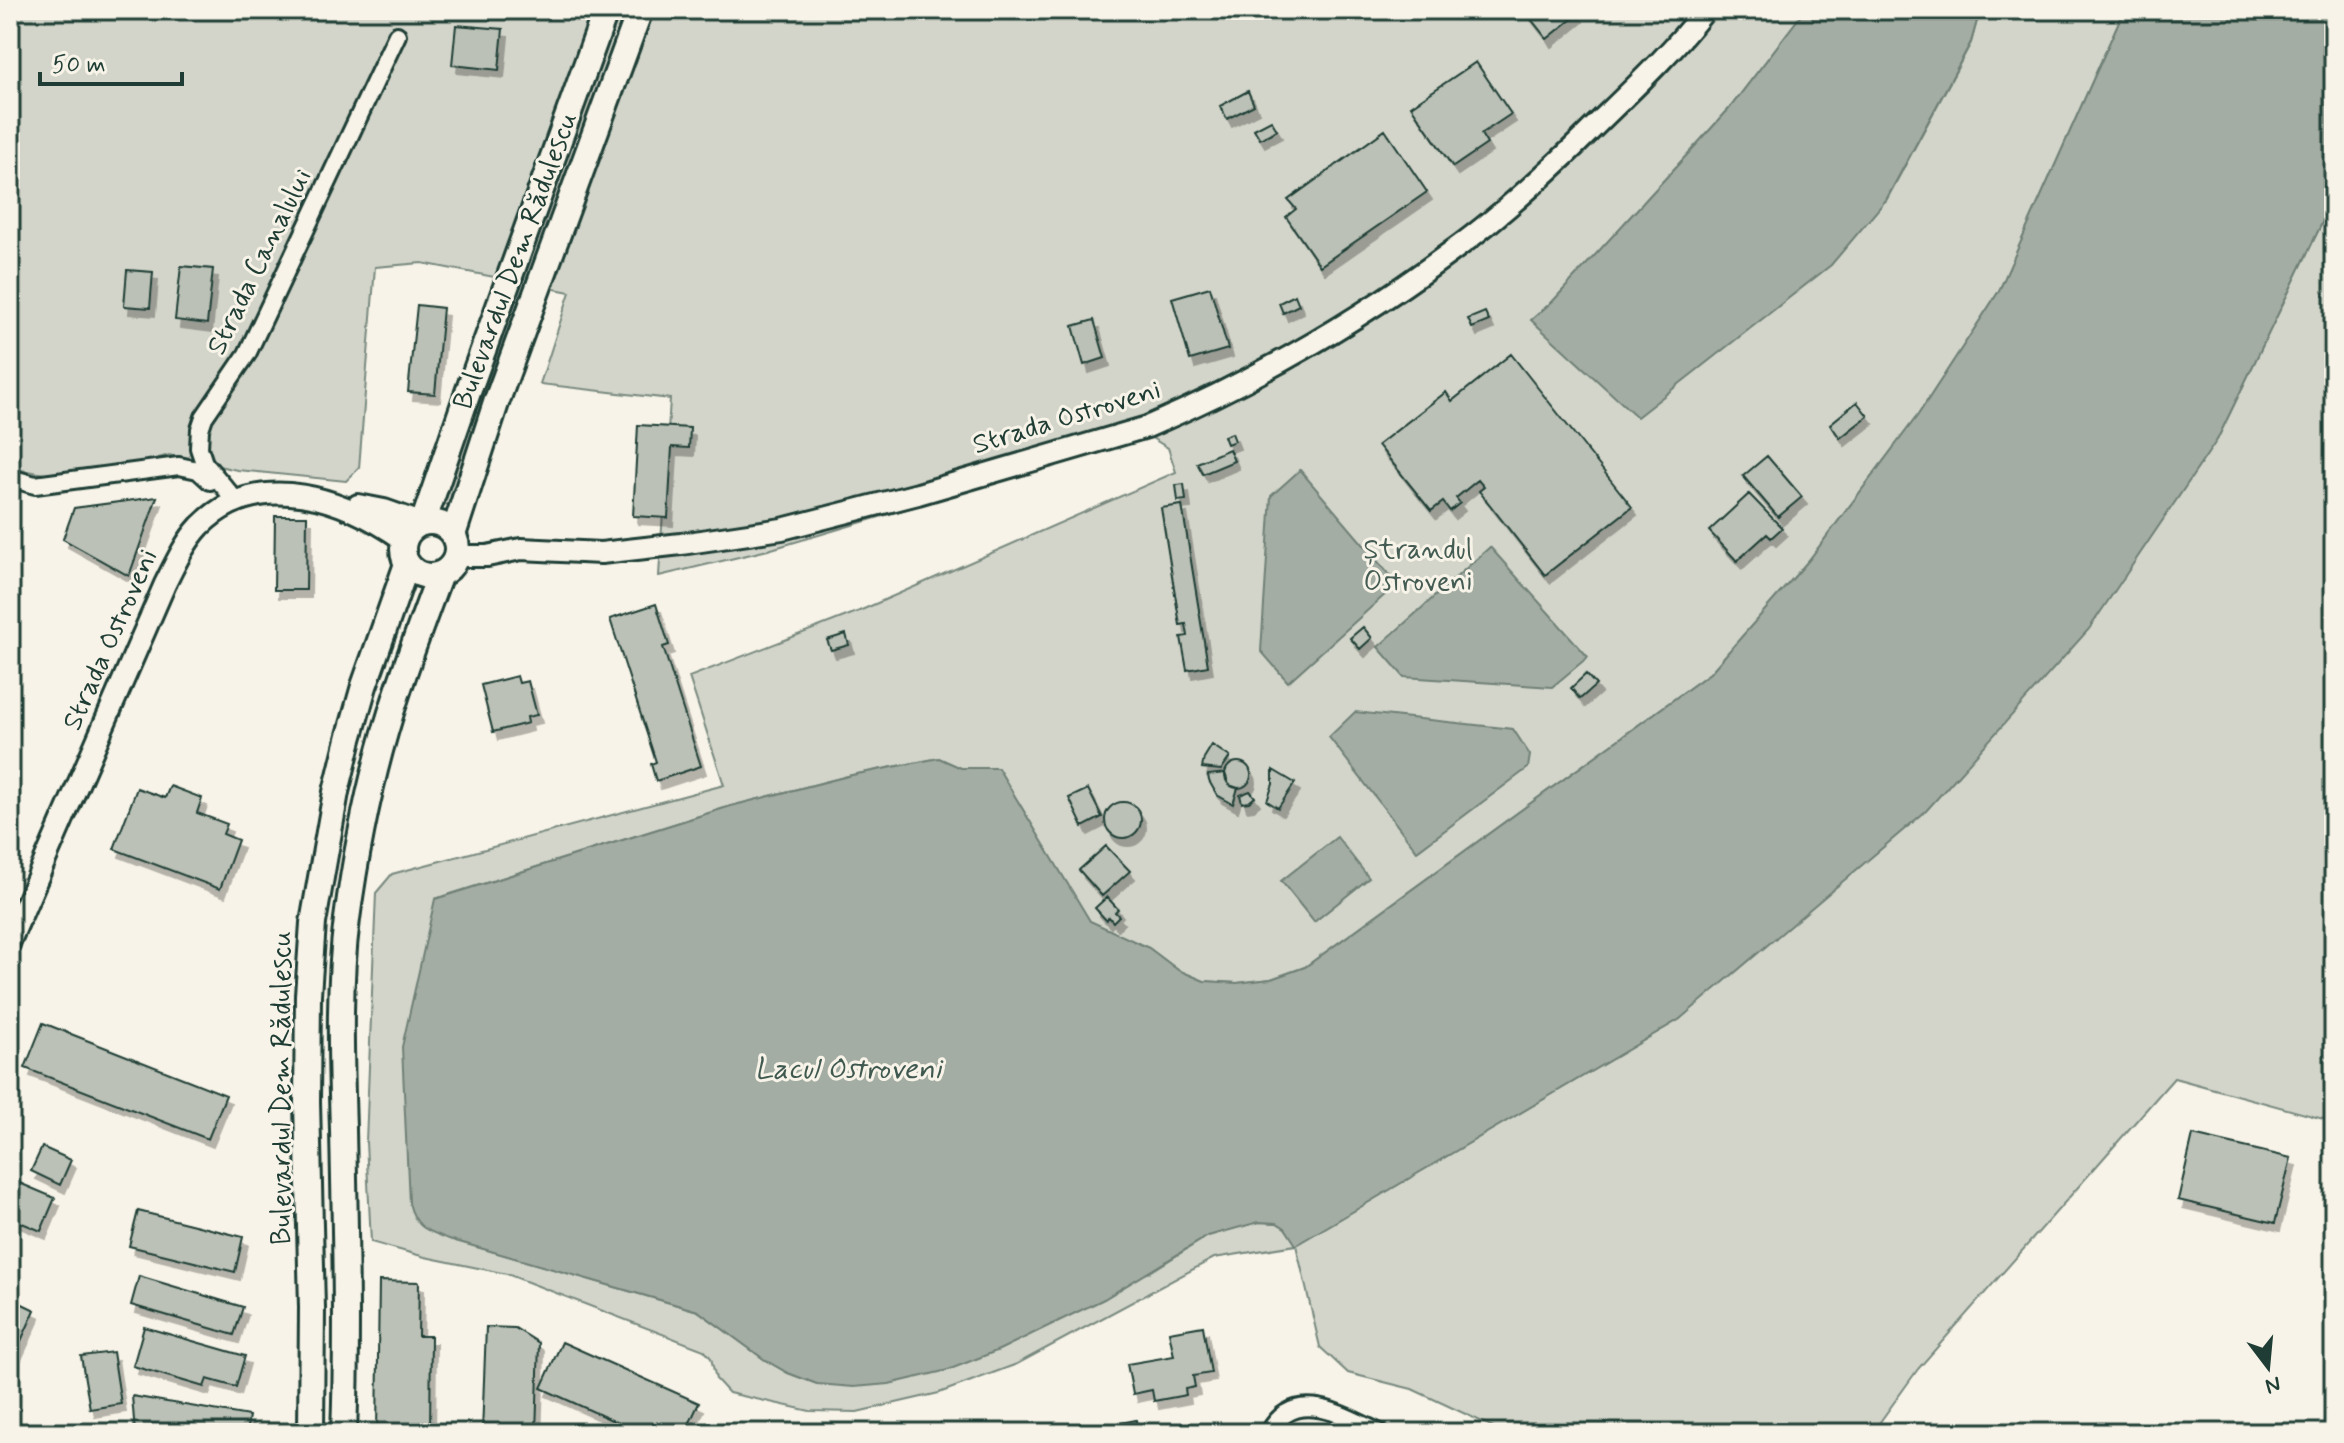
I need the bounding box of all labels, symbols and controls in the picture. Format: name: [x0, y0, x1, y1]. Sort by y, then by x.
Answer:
scale bar: [40, 36, 182, 86]
text: 50 m: [52, 50, 106, 81]
street label: Bulevardul Dem Rădulescu: [445, 107, 587, 415]
street label: Strada Canalului: [199, 163, 321, 361]
street label: Strada Ostroveni: [968, 372, 1166, 464]
park label: Ștrandul Ostroveni: [1363, 532, 1473, 601]
street label: Strada Ostroveni: [54, 543, 168, 737]
street label: Bulevardul Dem Rădulescu: [264, 931, 301, 1245]
water label: Lacul Ostroveni: [754, 1050, 944, 1089]
north arrow: [2228, 1327, 2308, 1407]
text: N: [2262, 1369, 2284, 1400]

